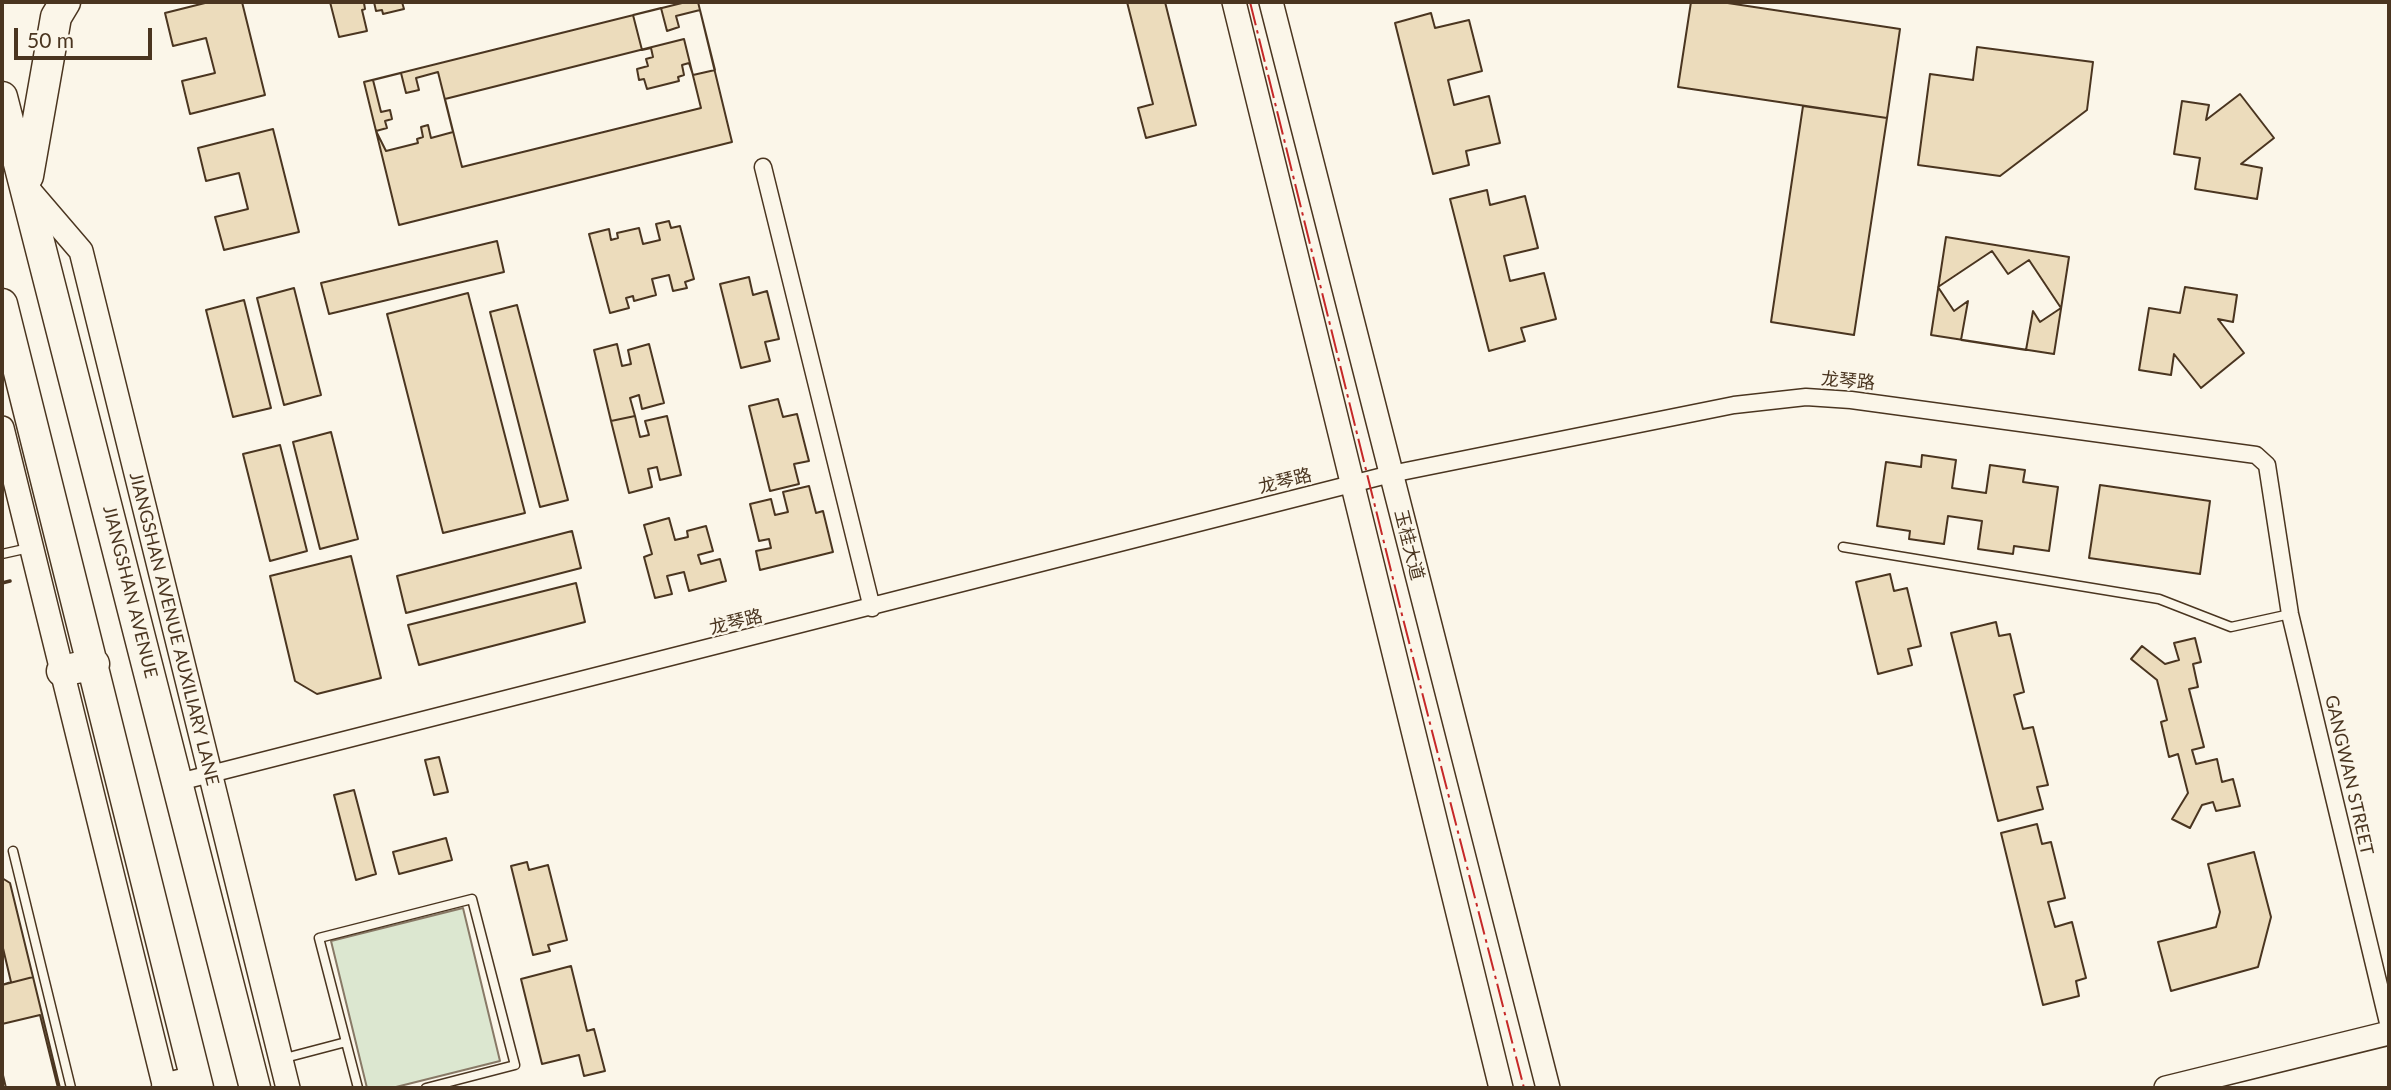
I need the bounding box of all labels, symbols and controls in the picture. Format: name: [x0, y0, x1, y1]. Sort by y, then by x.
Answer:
scale bar: [18, 14, 156, 58]
text: 50 m: [27, 27, 74, 52]
street label: 龙琴路: [1820, 368, 1876, 394]
street label: 龙琴路: [1256, 464, 1314, 498]
street label: JIANGSHAN AVENUE AUXILIARY LANE: [125, 470, 223, 788]
street label: JIANGSHAN AVENUE: [98, 504, 162, 680]
street label: 玉桂大道: [1390, 507, 1428, 583]
street label: 龙琴路: [707, 605, 765, 639]
street label: GANGWAN STREET: [2320, 693, 2378, 857]

